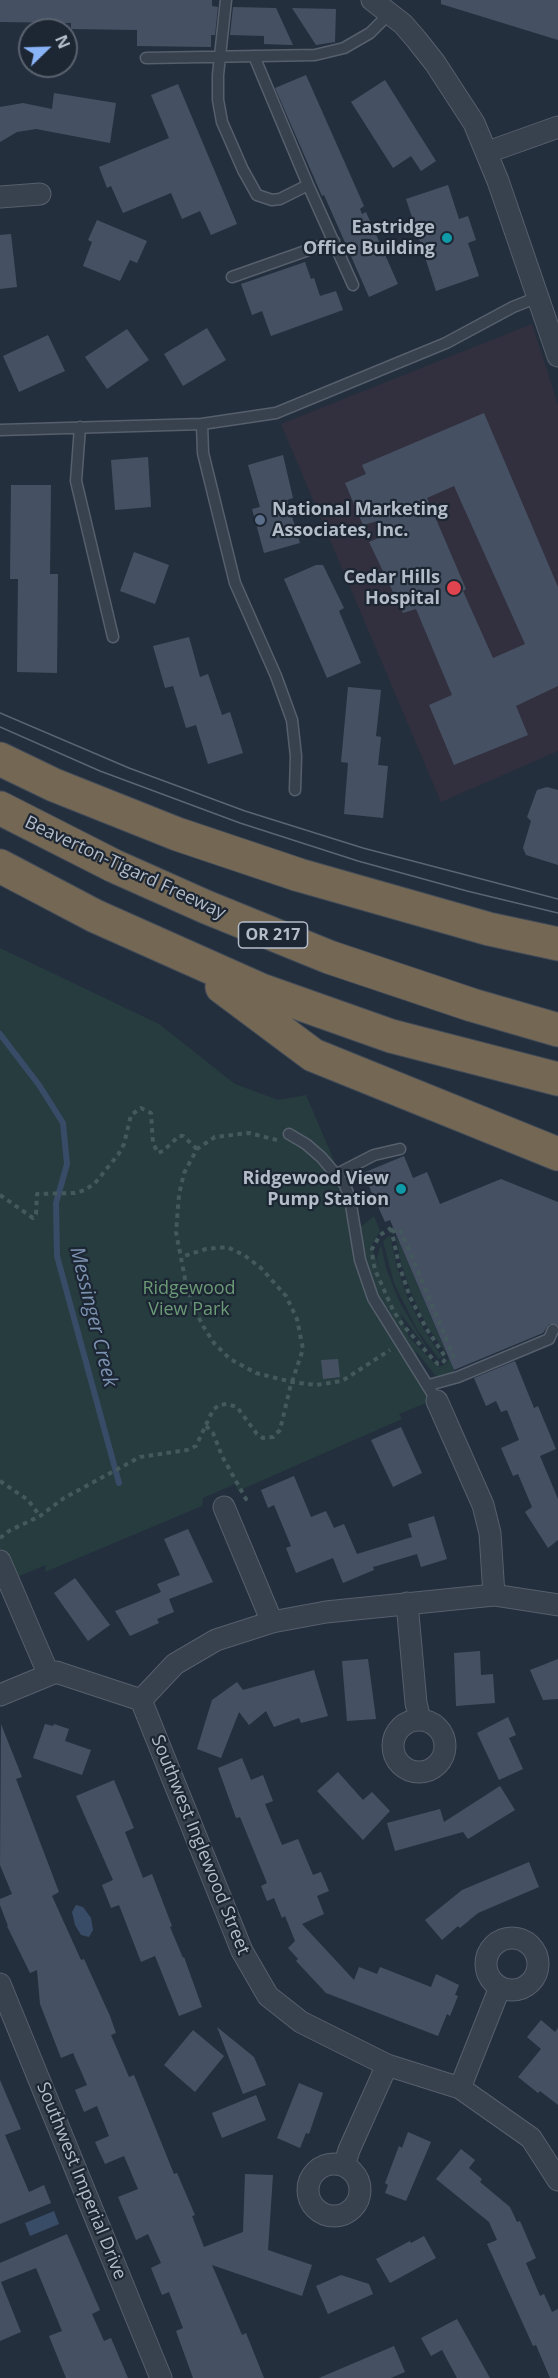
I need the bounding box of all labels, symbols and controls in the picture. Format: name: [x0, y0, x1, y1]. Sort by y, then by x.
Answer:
north arrow: [18, 18, 78, 78]
text: N: [50, 31, 75, 52]
place label: Eastridge Office Building: [303, 217, 435, 260]
marker: Eastridge Office Building: [440, 231, 454, 245]
place label: National Marketing Associates, Inc.: [272, 499, 448, 542]
marker: National Marketing Associates, Inc.: [253, 513, 267, 527]
place label: Cedar Hills Hospital: [344, 567, 440, 610]
marker: Cedar Hills Hospital: [445, 579, 463, 597]
street label: Beaverton-Tigard Freeway: [21, 812, 229, 924]
road number: OR 217: [238, 922, 308, 948]
place label: Ridgewood View Pump Station: [242, 1168, 389, 1210]
marker: Ridgewood View Pump Station: [394, 1182, 408, 1196]
water label: Messinger Creek: [64, 1245, 122, 1389]
park label: Ridgewood View Park: [142, 1278, 236, 1320]
street label: Southwest Inglewood Street: [146, 1732, 254, 1958]
street label: Southwest Imperial Drive: [31, 2079, 131, 2283]

